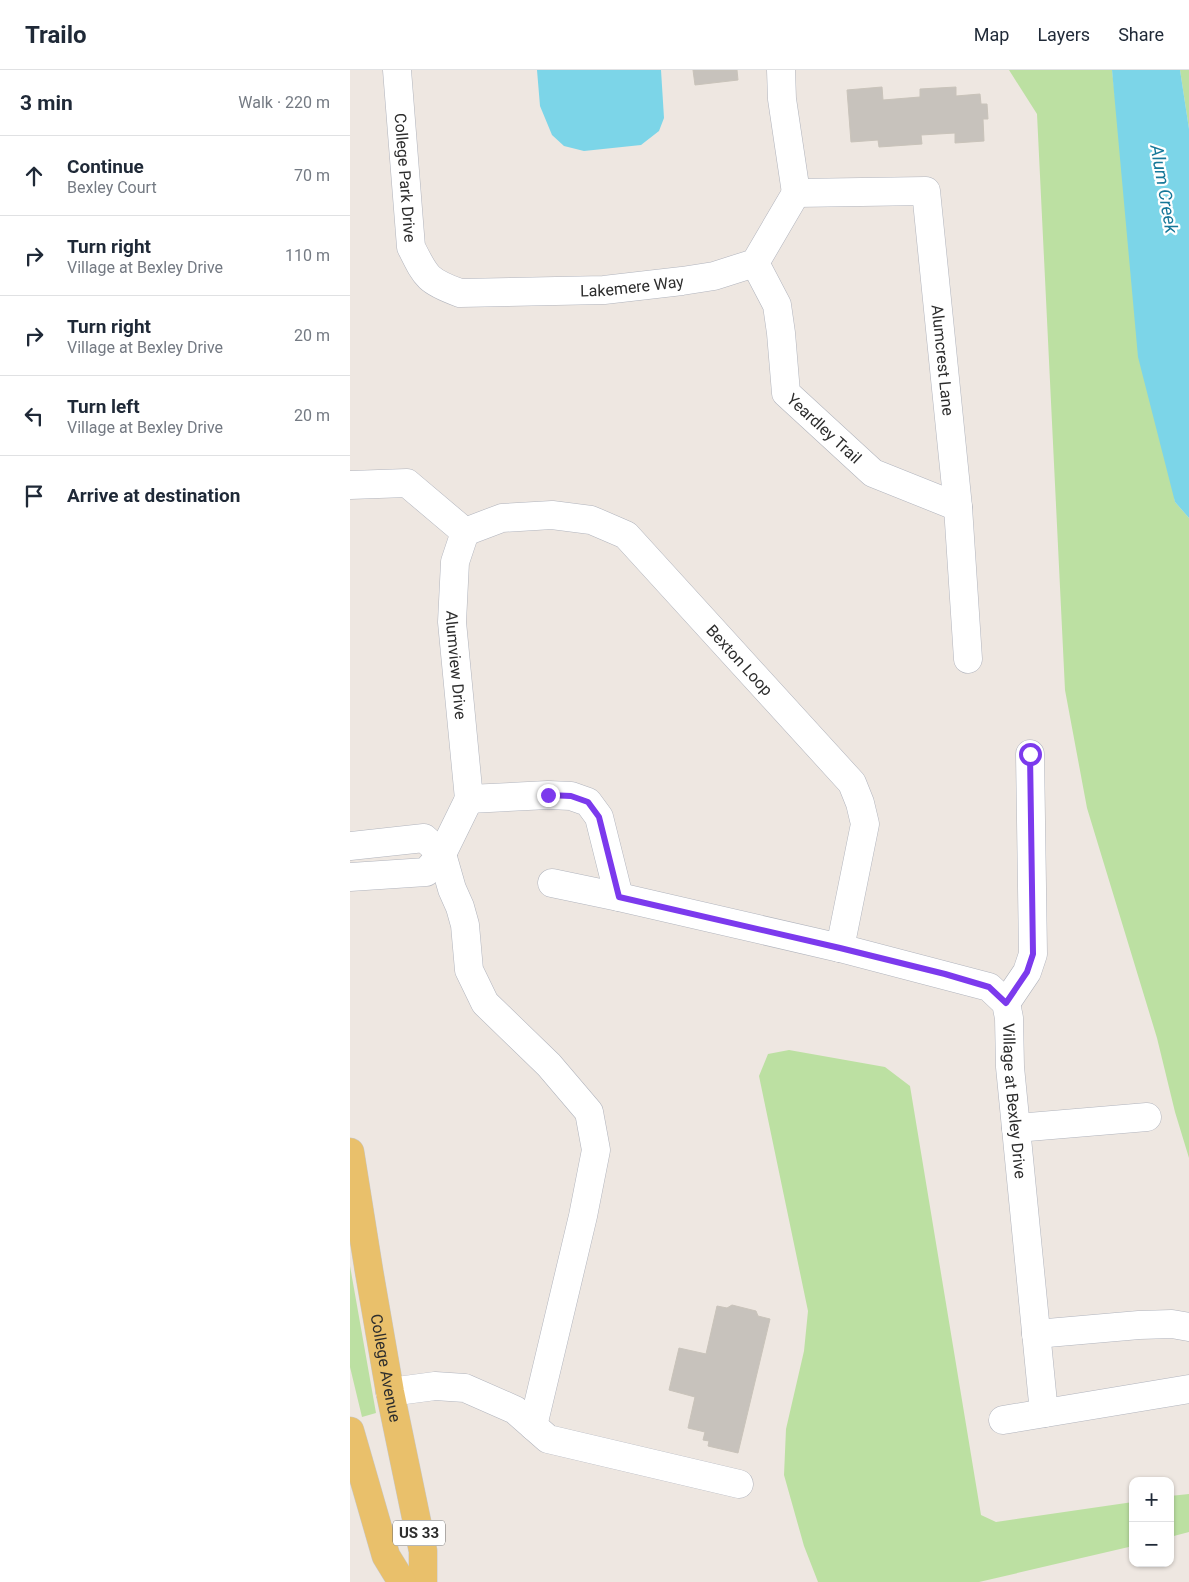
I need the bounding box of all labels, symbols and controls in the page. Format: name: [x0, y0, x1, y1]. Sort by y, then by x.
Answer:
text: Trailo: [25, 21, 87, 49]
text: Map: [974, 24, 1009, 45]
text: Layers: [1037, 24, 1090, 45]
text: Share: [1118, 24, 1164, 45]
text: 3 min: [20, 91, 73, 115]
text: Walk · 220 m: [238, 93, 330, 112]
street label: College Park Drive: [390, 112, 420, 243]
water label: Alum Creek: [1146, 142, 1183, 236]
text: Continue: [67, 155, 144, 178]
icon: ahead: [20, 162, 48, 190]
text: 70 m: [294, 166, 330, 185]
text: Bexley Court: [67, 178, 157, 197]
text: Turn right: [67, 235, 151, 258]
icon: right: [20, 242, 48, 270]
text: 110 m: [285, 246, 330, 265]
text: Village at Bexley Drive: [67, 258, 223, 277]
street label: Lakemere Way: [580, 272, 685, 300]
street label: Alumcrest Lane: [928, 304, 958, 417]
text: Turn right: [67, 315, 151, 338]
icon: right: [20, 322, 48, 350]
text: 20 m: [294, 326, 330, 345]
text: Village at Bexley Drive: [67, 338, 223, 357]
street label: Yeardley Trail: [783, 390, 865, 468]
text: Turn left: [67, 395, 140, 418]
icon: left: [20, 402, 48, 430]
text: 20 m: [294, 406, 330, 425]
text: Village at Bexley Drive: [67, 418, 223, 437]
icon: arrive: [20, 482, 48, 510]
text: Arrive at destination: [67, 484, 240, 507]
street label: Alumview Drive: [442, 610, 470, 720]
street label: Bexton Loop: [702, 621, 777, 700]
route start: [1019, 743, 1042, 766]
route end: [537, 784, 560, 807]
street label: Village at Bexley Drive: [999, 1023, 1030, 1180]
street label: College Avenue: [367, 1313, 405, 1424]
map controls: [1129, 1477, 1174, 1567]
button: +: [1129, 1477, 1174, 1522]
road number: US 33: [393, 1520, 445, 1546]
button: −: [1129, 1522, 1174, 1567]

